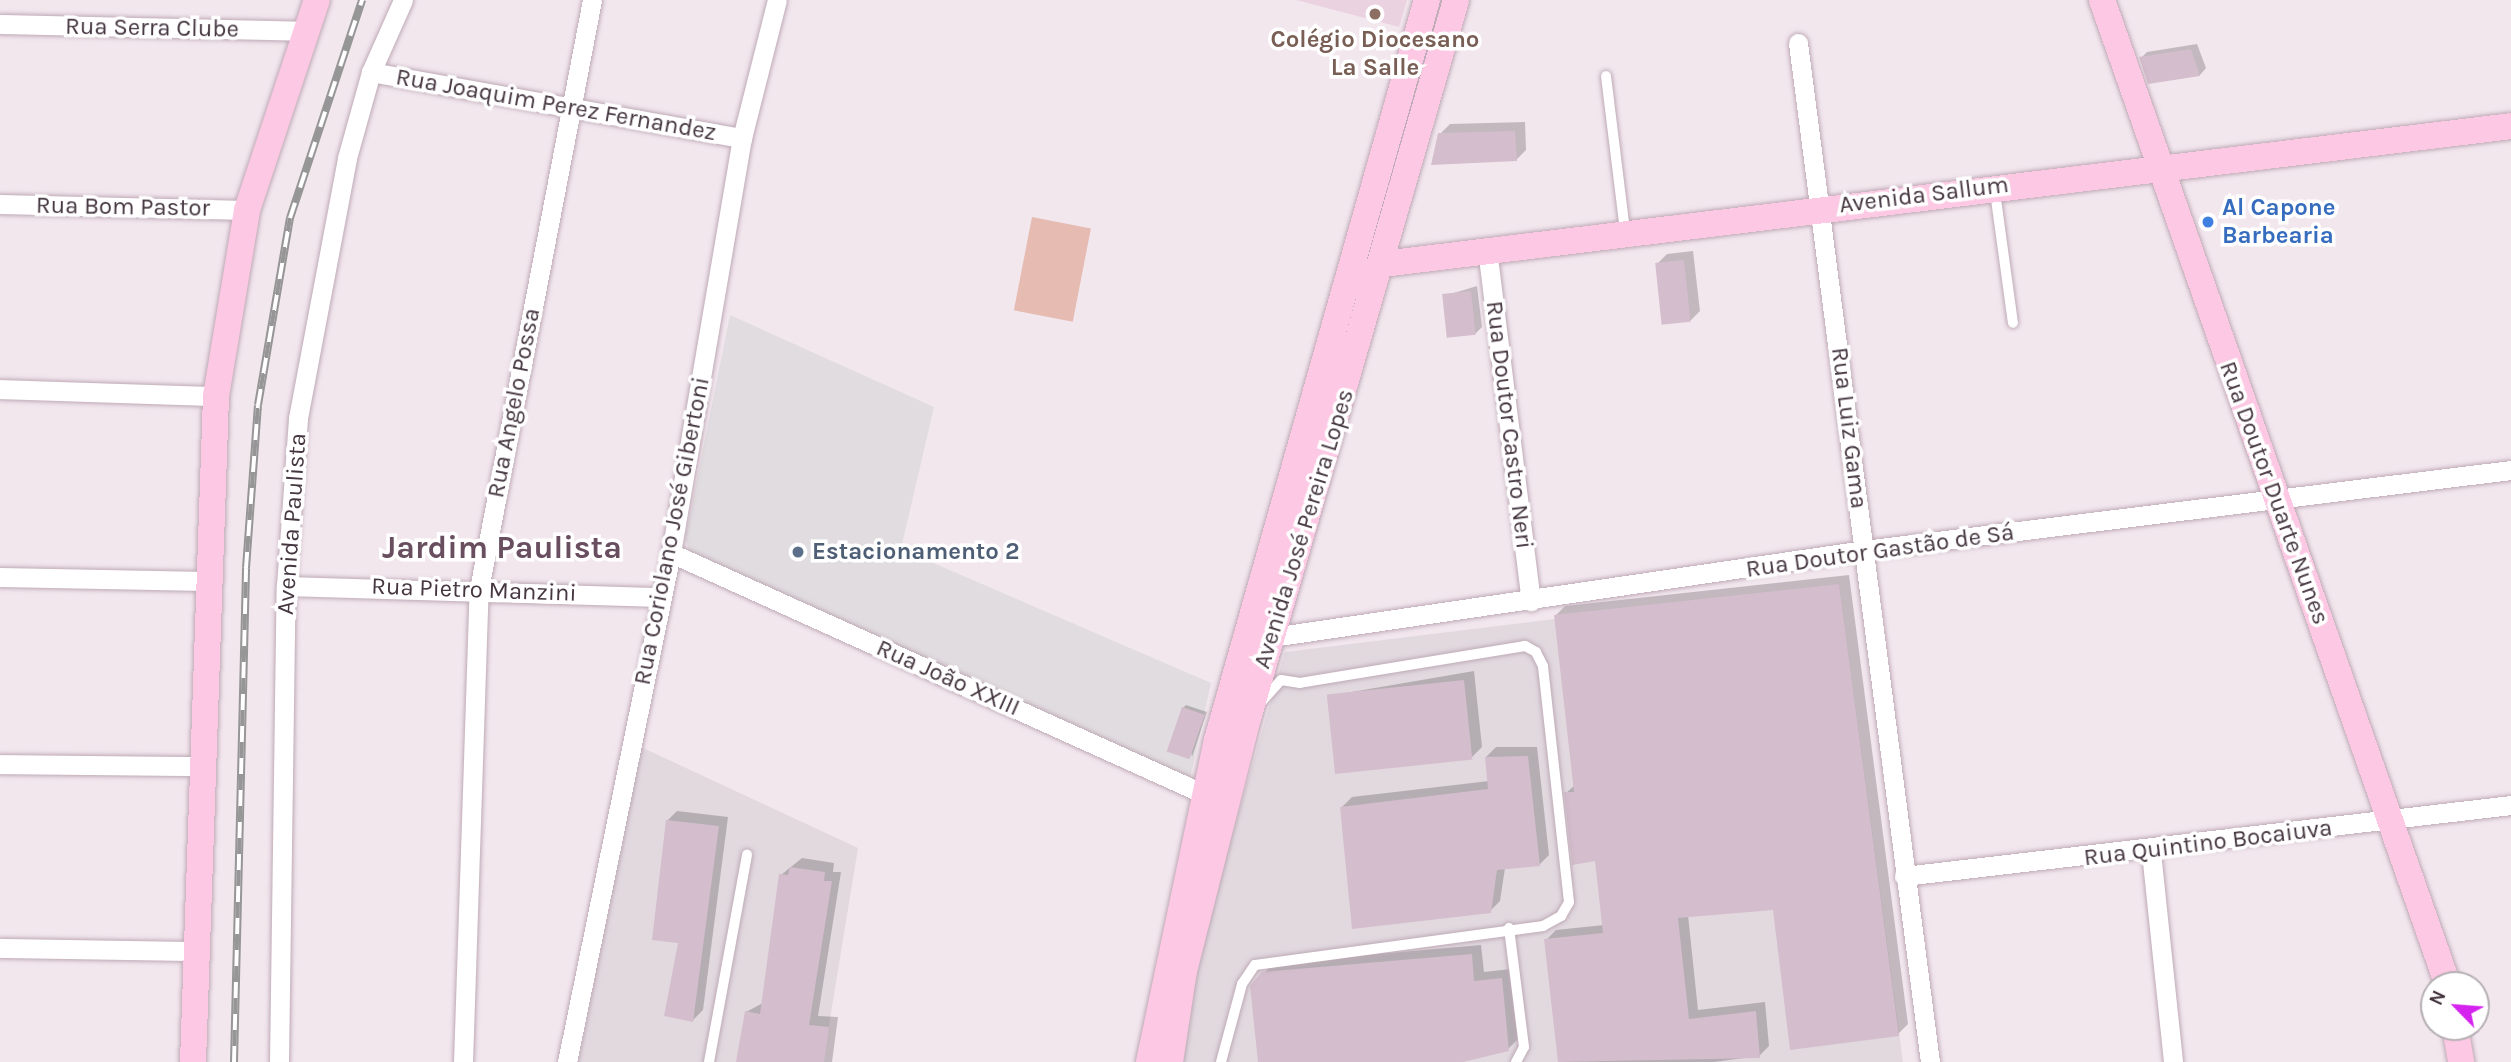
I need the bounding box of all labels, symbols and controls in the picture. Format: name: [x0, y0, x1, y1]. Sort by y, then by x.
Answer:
marker: Colégio Diocesano La Salle: [1367, 6, 1383, 22]
street label: Rua Serra Clube: [65, 12, 239, 44]
place label: Colégio Diocesano La Salle: [1271, 26, 1479, 82]
street label: Rua Joaquim Perez Fernandez: [394, 63, 718, 147]
street label: Avenida Sallum: [1838, 170, 2010, 220]
street label: Rua Bom Pastor: [36, 191, 210, 223]
place label: Al Capone Barbearia: [2222, 194, 2336, 250]
marker: Al Capone Barbearia: [2200, 214, 2216, 230]
street label: Rua Doutor Castro Neri: [1479, 299, 1539, 551]
street label: Rua Angelo Possa: [481, 306, 547, 500]
street label: Rua Luiz Gama: [1825, 346, 1873, 510]
street label: Rua Doutor Duarte Nunes: [2213, 358, 2335, 628]
street label: Rua Coriolano José Gibertoni: [628, 375, 716, 687]
street label: Avenida José Pereira Lopes: [1248, 386, 1360, 672]
street label: Avenida Paulista: [271, 432, 313, 616]
street label: Rua Doutor Gastão de Sá: [1744, 518, 2016, 584]
district label: Jardim Paulista: [382, 529, 622, 567]
place label: Estacionamento 2: [812, 538, 1019, 566]
marker: Estacionamento 2: [790, 544, 806, 560]
street label: Rua Pietro Manzini: [371, 572, 577, 608]
street label: Rua João XXIII: [872, 634, 1024, 722]
street label: Rua Quintino Bocaiuva: [2082, 813, 2334, 873]
north arrow: [2420, 971, 2490, 1041]
text: N: [2425, 987, 2451, 1009]

